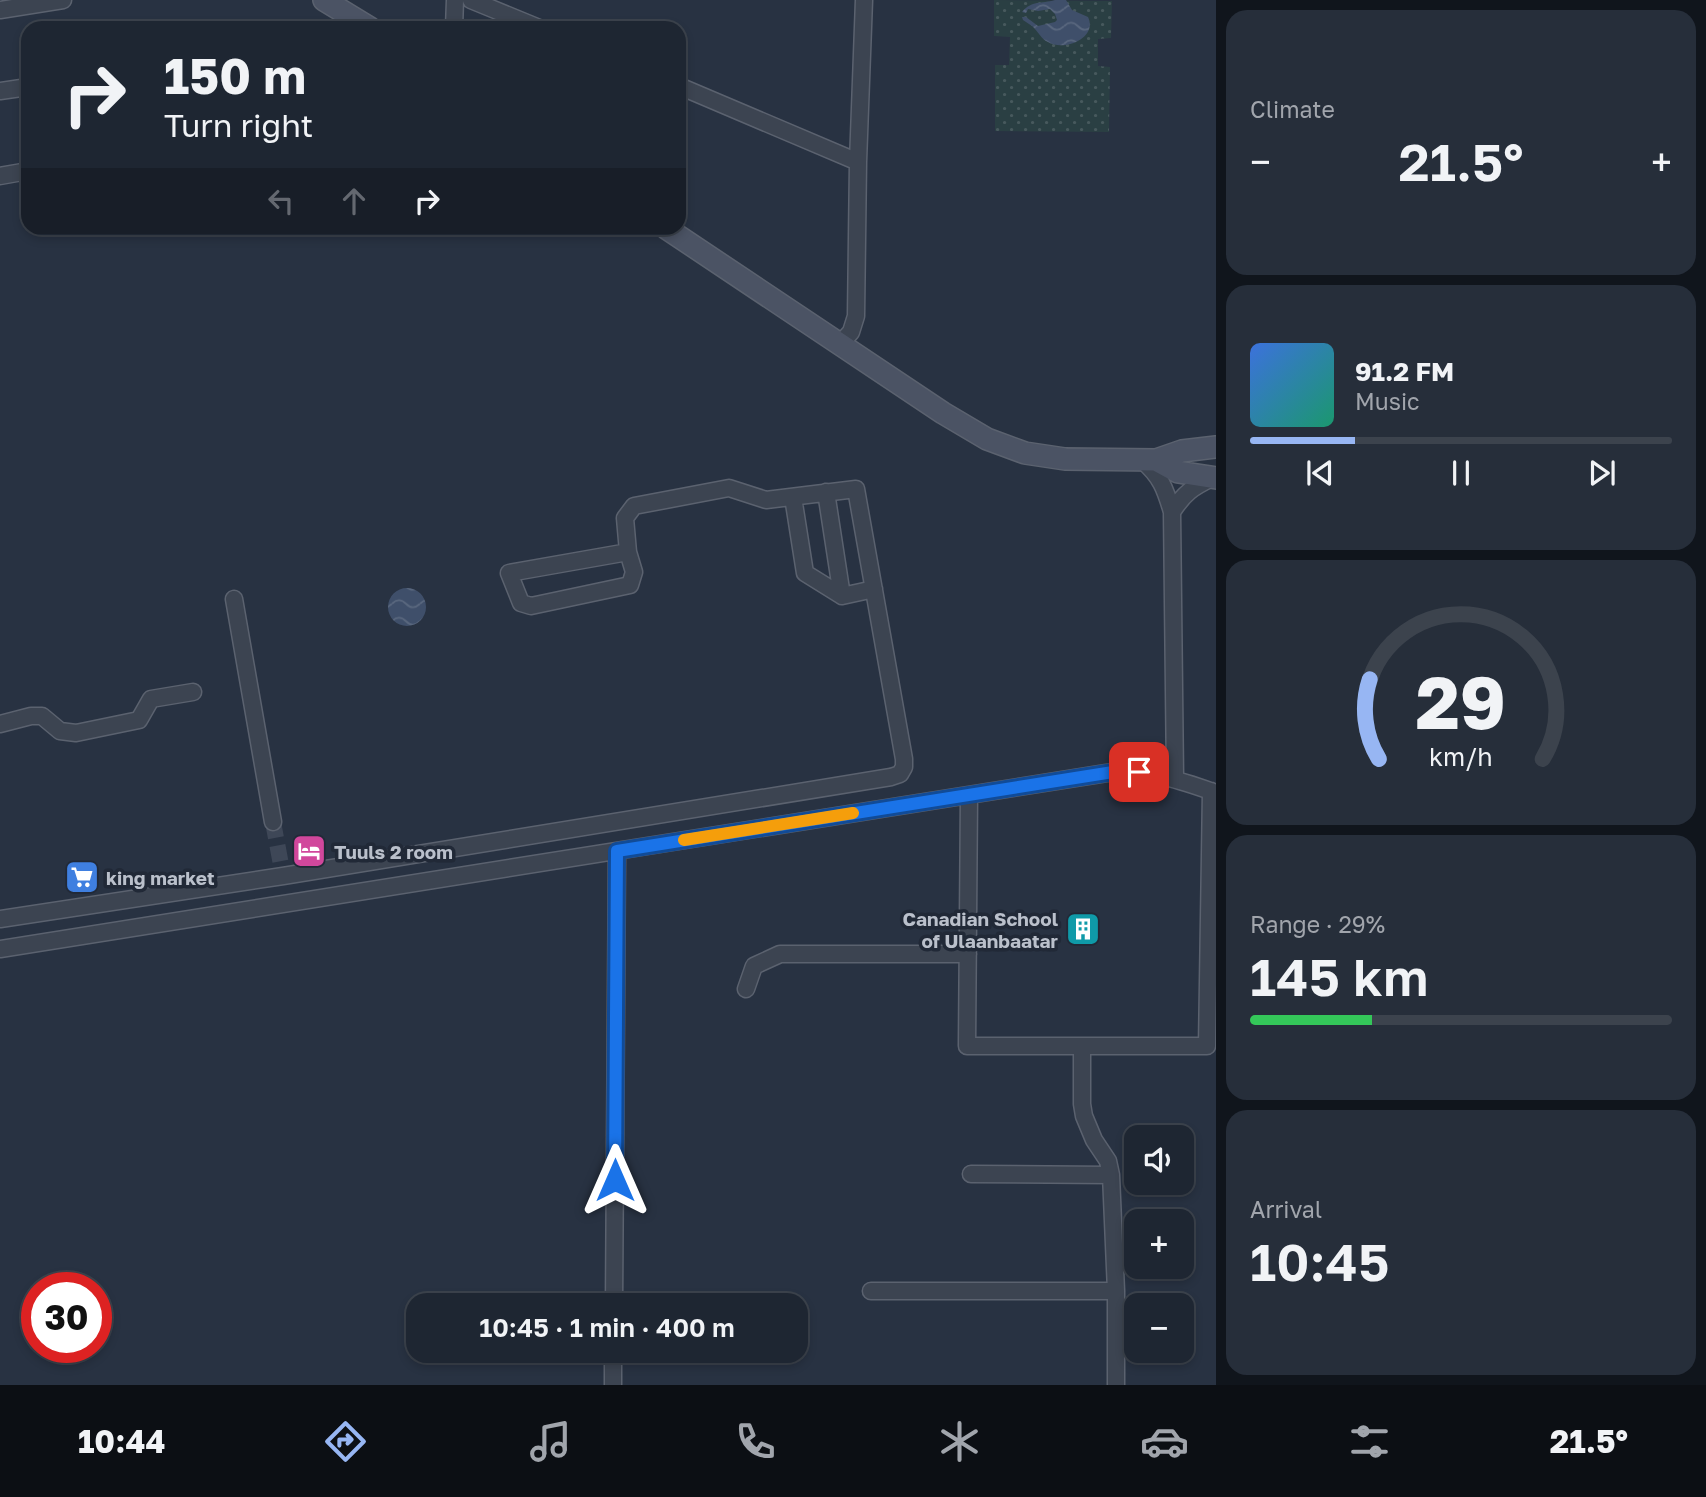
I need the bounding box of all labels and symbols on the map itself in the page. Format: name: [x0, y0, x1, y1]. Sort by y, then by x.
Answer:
pin: [1109, 742, 1169, 802]
hotel icon: Tuuls 2 room: [290, 832, 328, 870]
place label: Tuuls 2 room: [334, 840, 453, 863]
supermarket icon: king market: [63, 858, 101, 896]
place label: king market: [106, 866, 215, 889]
place label: Canadian School of Ulaanbaatar: [903, 907, 1059, 952]
building icon: Canadian School of Ulaanbaatar: [1064, 910, 1102, 948]
position arrow: [578, 1143, 652, 1217]
speed limit sign: 30: [21, 1272, 112, 1363]

